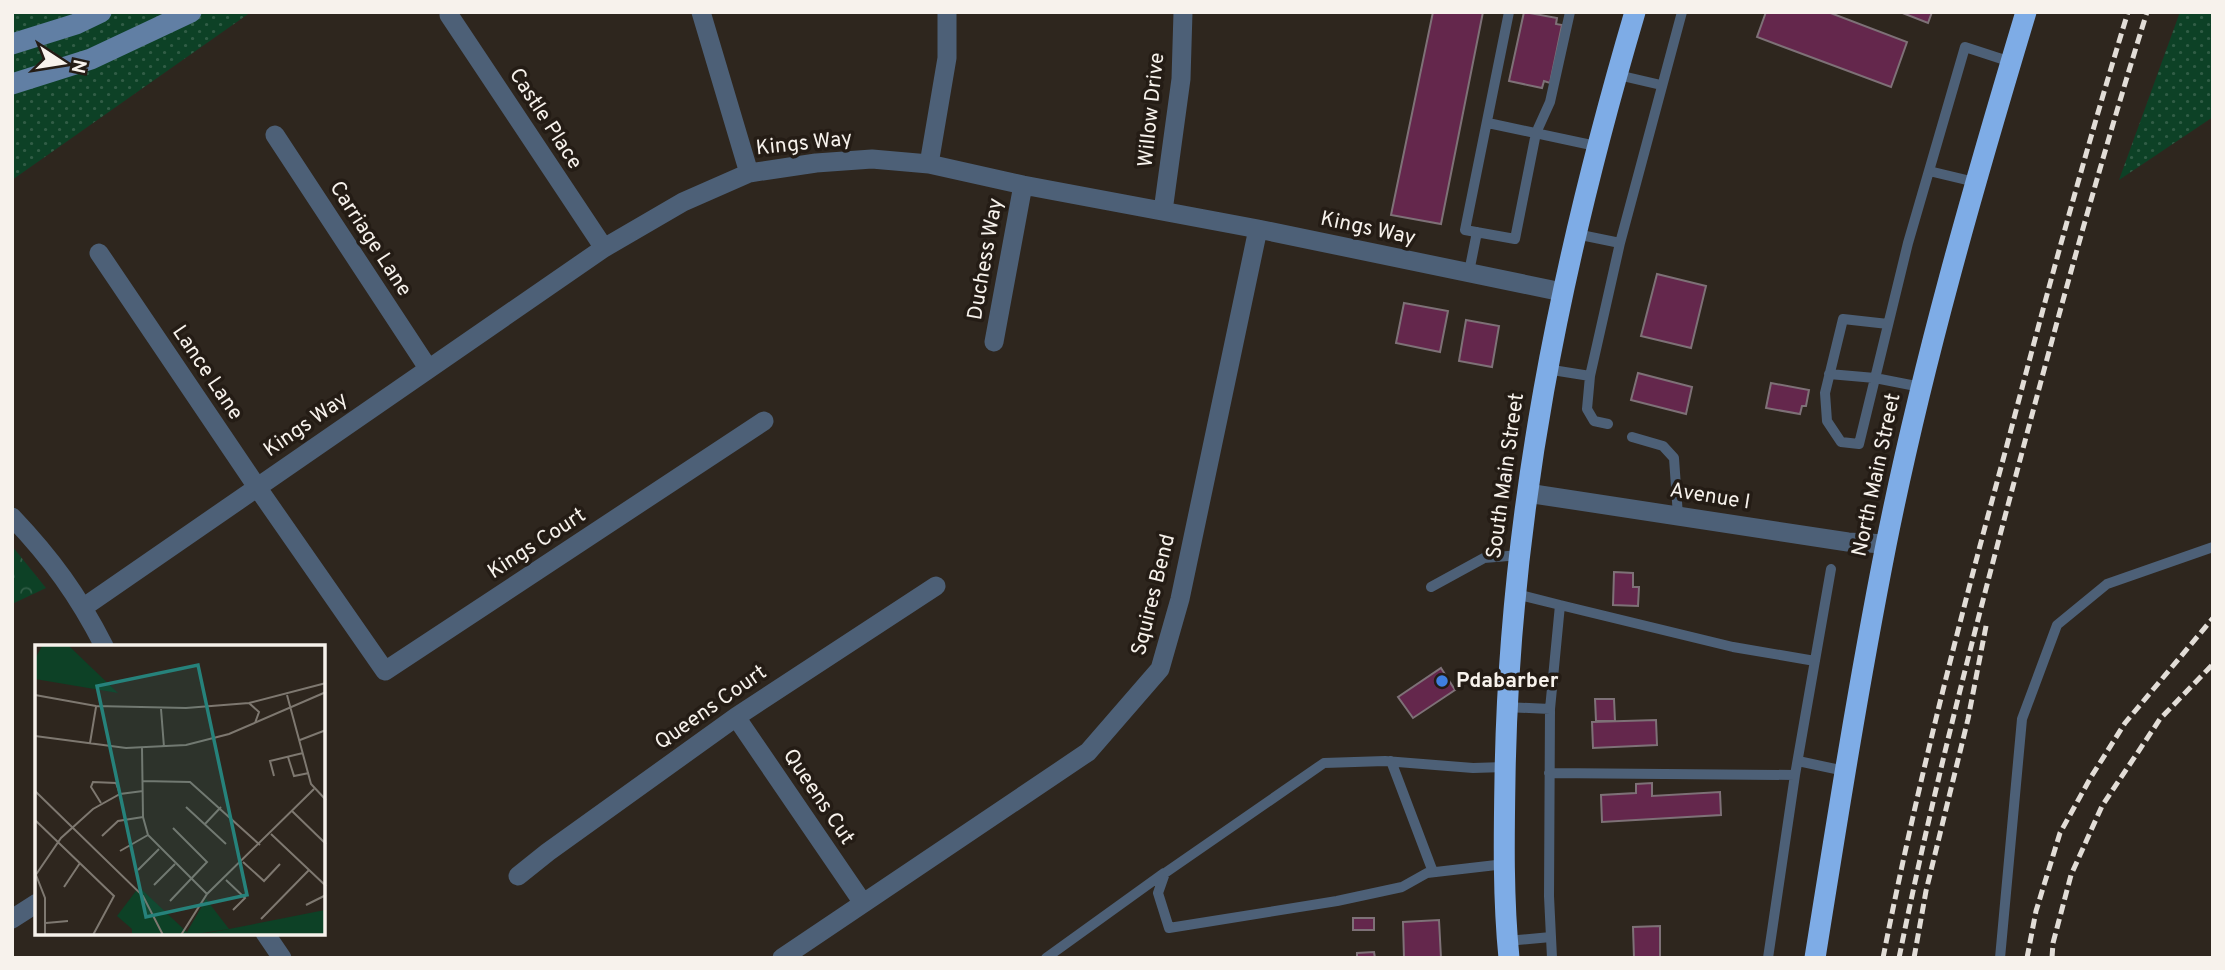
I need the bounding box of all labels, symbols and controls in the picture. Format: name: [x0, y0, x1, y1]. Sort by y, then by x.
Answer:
north arrow: [28, 28, 98, 98]
street label: Willow Drive: [1133, 51, 1171, 169]
text: N: [65, 57, 91, 75]
street label: Castle Place: [502, 63, 588, 175]
street label: Kings Way: [754, 126, 854, 162]
street label: Carriage Lane: [323, 176, 417, 302]
street label: Duchess Way: [962, 196, 1010, 322]
street label: Kings Way: [1318, 206, 1418, 252]
street label: Lance Lane: [165, 320, 249, 426]
street label: Kings Way: [259, 386, 353, 464]
street label: South Main Street: [1481, 391, 1531, 561]
street label: North Main Street: [1846, 391, 1908, 559]
street label: Avenue I: [1668, 477, 1752, 517]
street label: Kings Court: [483, 502, 591, 586]
street label: Squires Bend: [1126, 532, 1182, 658]
inset map: [35, 645, 326, 935]
street label: Queens Court: [650, 659, 772, 757]
place label: Pdabarber: [1456, 668, 1559, 695]
marker: Pdabarber: [1434, 673, 1450, 689]
street label: Queens Cut: [776, 744, 860, 850]

